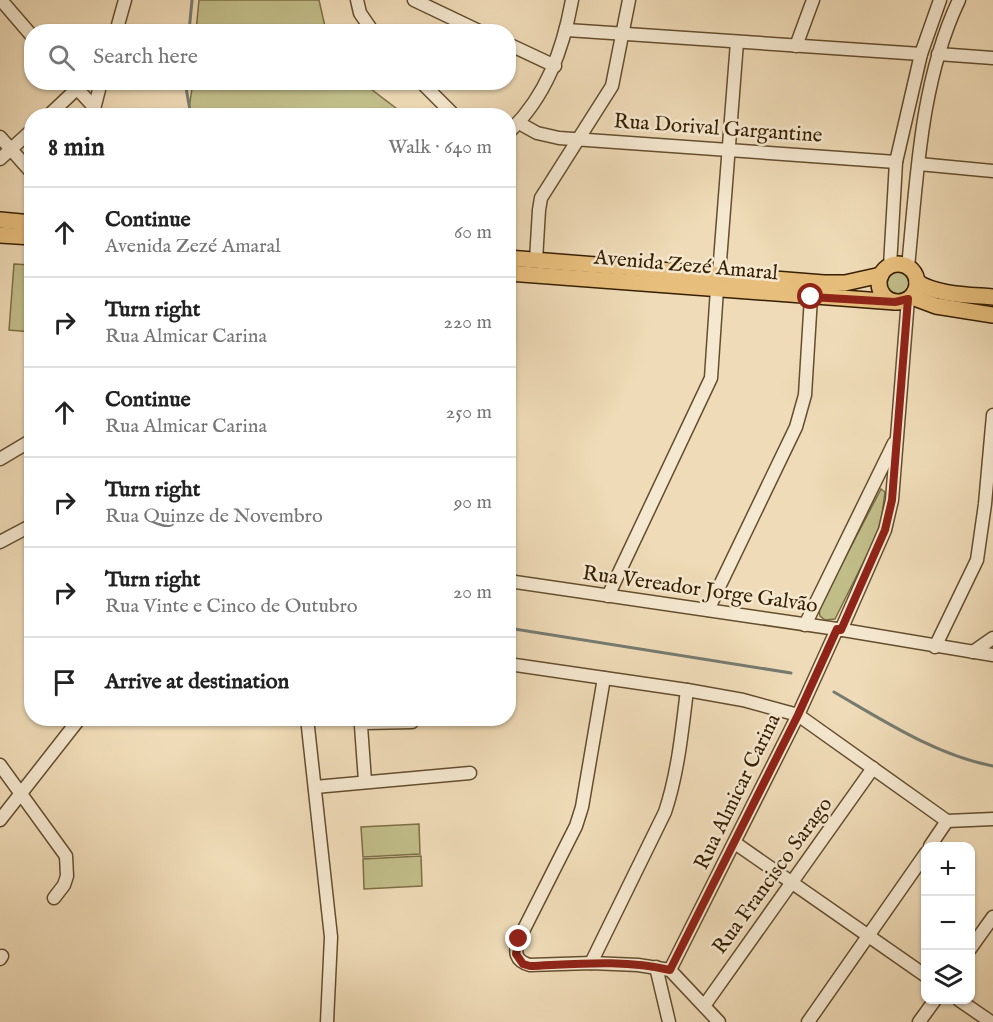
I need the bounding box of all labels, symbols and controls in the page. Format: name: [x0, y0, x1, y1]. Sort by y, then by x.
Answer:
search box: [24, 24, 516, 90]
icon: search: [45, 41, 78, 74]
text: Search here: [93, 43, 198, 71]
street label: Rua Dorival Gargantine: [613, 108, 824, 150]
text: 8 min: [48, 131, 105, 164]
text: Walk · 640 m: [388, 135, 492, 160]
text: Continue: [105, 206, 191, 234]
icon: ahead: [48, 216, 81, 249]
text: 60 m: [454, 220, 492, 245]
text: Avenida Zezé Amaral: [105, 234, 281, 259]
street label: Avenida Zezé Amaral: [592, 244, 779, 288]
route start: [797, 283, 823, 309]
text: Turn right: [105, 296, 200, 324]
icon: right: [48, 306, 81, 339]
text: 220 m: [444, 310, 492, 335]
text: Rua Almicar Carina: [105, 324, 267, 349]
text: Continue: [105, 386, 191, 414]
icon: ahead: [48, 396, 81, 429]
text: 250 m: [446, 400, 492, 425]
text: Rua Almicar Carina: [105, 414, 267, 439]
text: Turn right: [105, 476, 200, 504]
icon: right: [48, 486, 81, 519]
text: 90 m: [454, 490, 492, 515]
text: Rua Quinze de Novembro: [105, 504, 323, 529]
street label: Rua Vereador Jorge Galvão: [581, 560, 819, 620]
text: Turn right: [105, 566, 200, 594]
icon: right: [48, 576, 81, 609]
text: 20 m: [453, 580, 492, 605]
text: Rua Vinte e Cinco de Outubro: [105, 594, 358, 619]
icon: arrive: [48, 666, 81, 699]
text: Arrive at destination: [105, 668, 289, 696]
street label: Rua Almicar Carina: [689, 709, 788, 874]
street label: Rua Francisco Sarago: [707, 792, 839, 960]
map controls: [921, 842, 975, 1004]
button: +: [921, 842, 975, 896]
button: −: [921, 896, 975, 950]
route end: [505, 925, 531, 951]
button: layers: [921, 950, 975, 1004]

